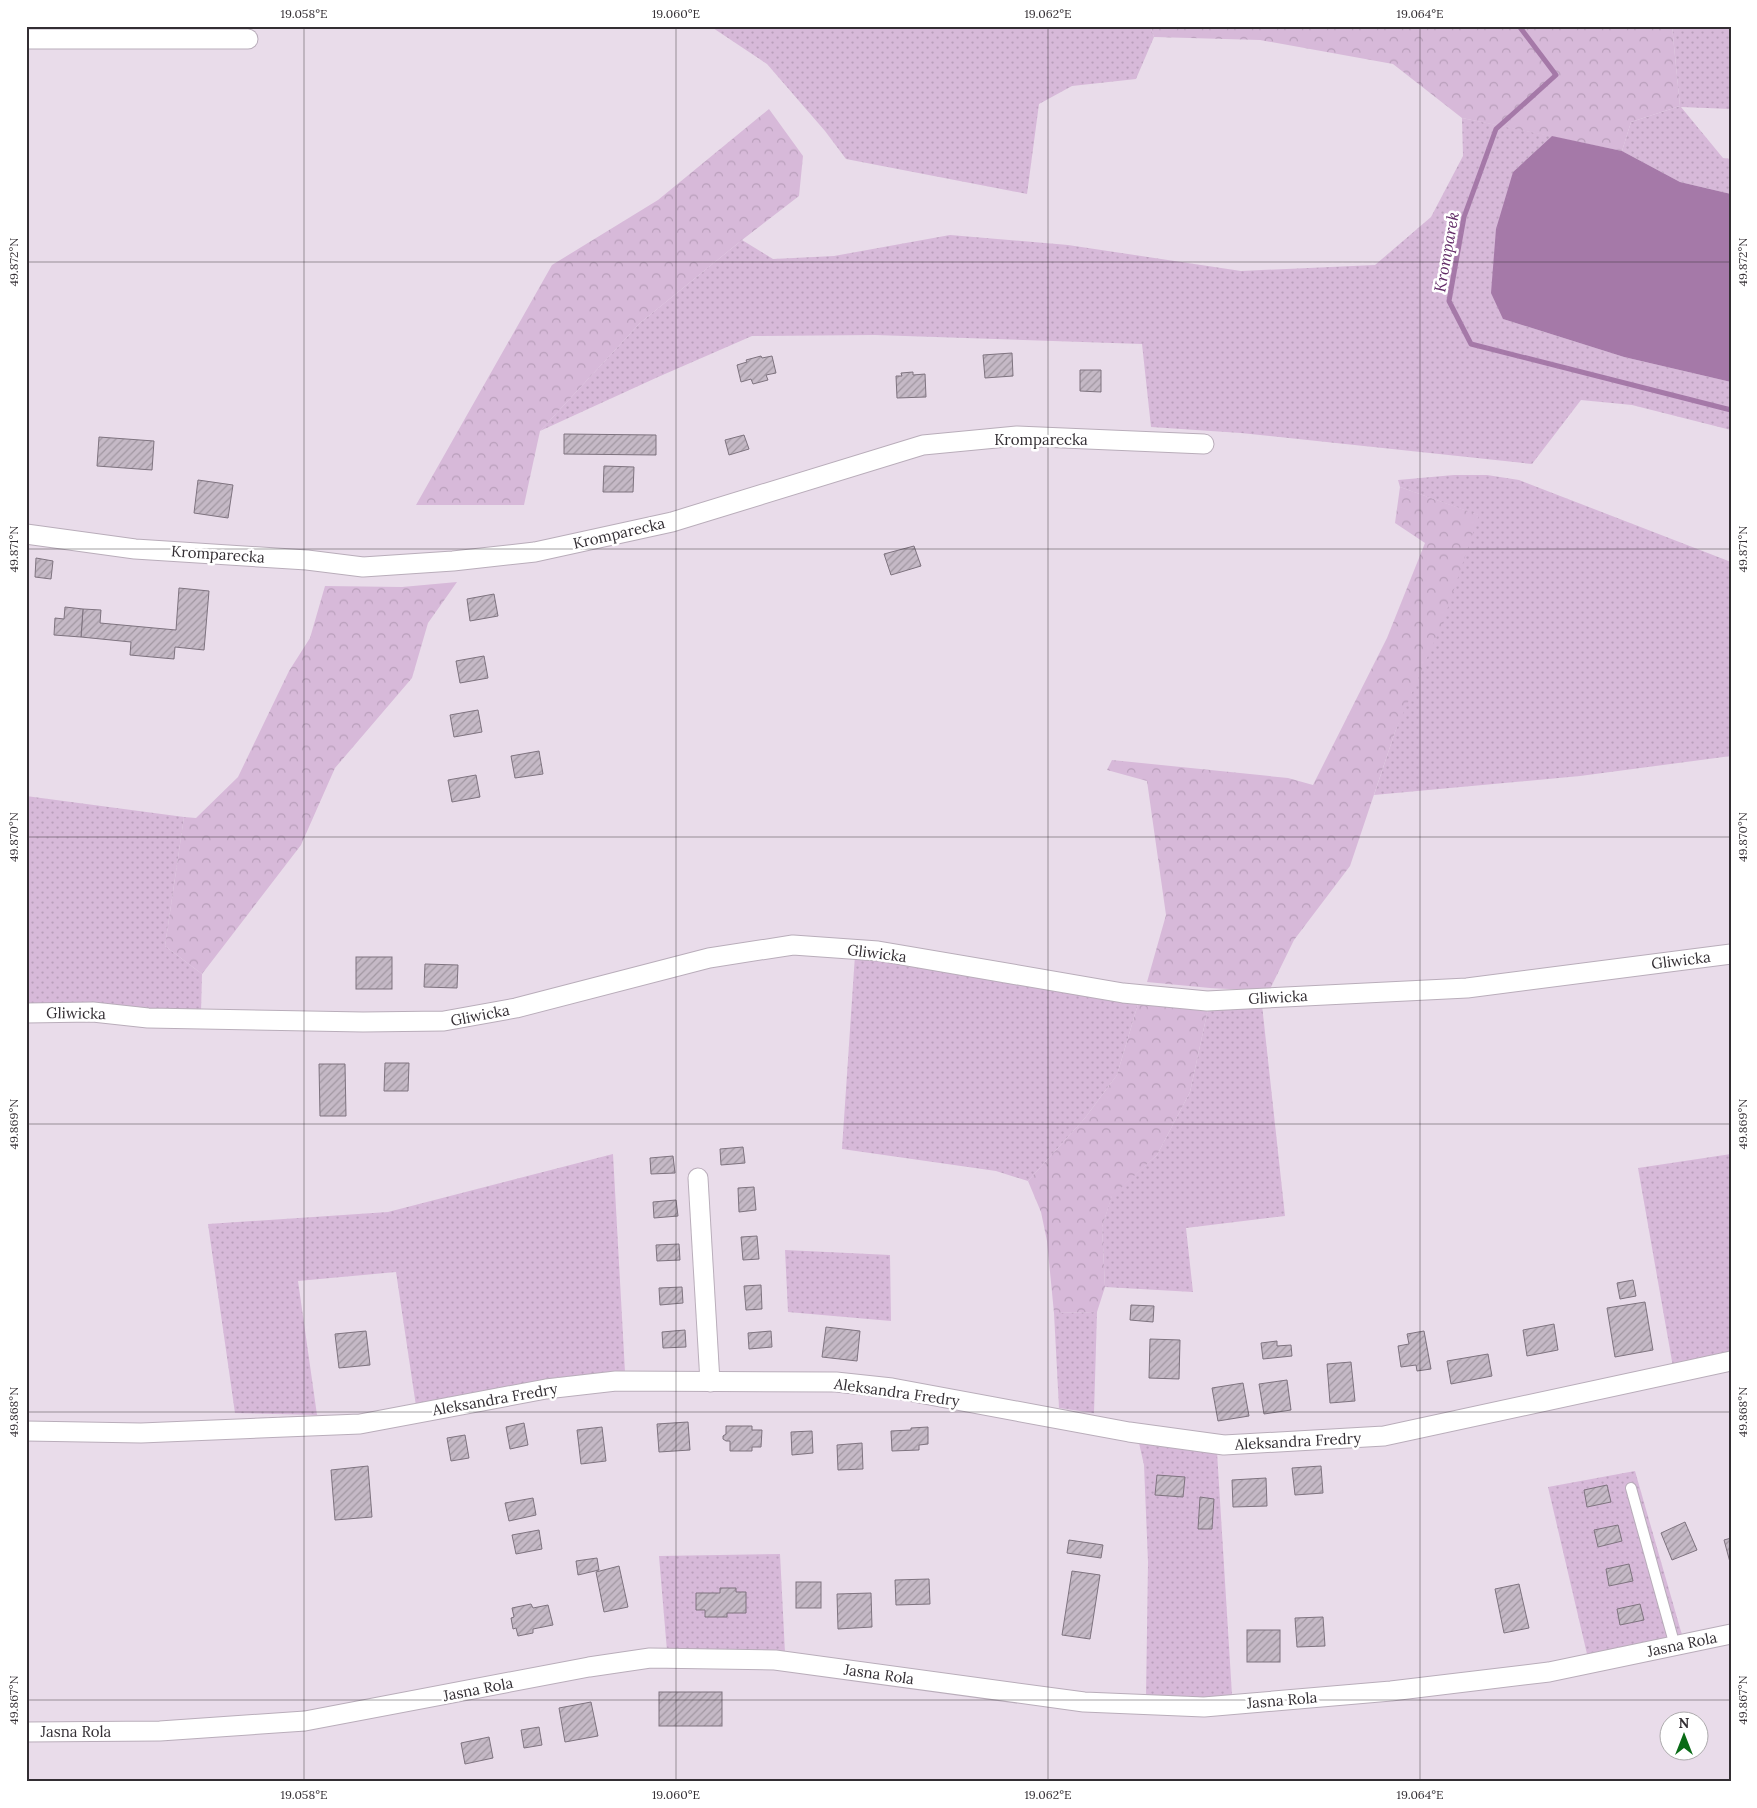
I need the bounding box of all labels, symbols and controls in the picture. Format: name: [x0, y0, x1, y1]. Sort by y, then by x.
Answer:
text: 19.058°E: [281, 6, 327, 21]
text: 19.060°E: [652, 6, 700, 21]
text: 19.062°E: [1024, 6, 1072, 21]
text: 19.064°E: [1397, 6, 1443, 21]
water label: Kromparek: [1429, 210, 1463, 294]
text: 49.872°N: [6, 238, 21, 286]
text: 49.872°N: [1735, 238, 1750, 286]
street label: Kromparecka: [994, 430, 1088, 449]
street label: Kromparecka: [571, 513, 667, 553]
text: 49.871°N: [6, 526, 21, 572]
text: 49.871°N: [1735, 526, 1750, 572]
street label: Kromparecka: [171, 541, 266, 567]
text: 49.870°N: [6, 812, 21, 862]
text: 49.870°N: [1735, 812, 1750, 862]
street label: Gliwicka: [846, 940, 908, 966]
street label: Gliwicka: [1650, 947, 1712, 973]
street label: Gliwicka: [1248, 986, 1309, 1008]
street label: Gliwicka: [449, 1000, 511, 1030]
street label: Gliwicka: [46, 1003, 106, 1023]
text: 49.869°N: [6, 1099, 21, 1149]
text: 49.869°N: [1735, 1099, 1750, 1149]
street label: Aleksandra Fredry: [832, 1374, 961, 1410]
street label: Aleksandra Fredry: [430, 1379, 559, 1420]
text: 49.868°N: [6, 1387, 21, 1437]
text: 49.868°N: [1735, 1387, 1750, 1437]
street label: Aleksandra Fredry: [1233, 1428, 1362, 1454]
street label: Jasna Rola: [1644, 1627, 1719, 1661]
street label: Jasna Rola: [842, 1660, 916, 1688]
street label: Jasna Rola: [440, 1673, 515, 1705]
text: 49.867°N: [6, 1675, 21, 1725]
text: 49.867°N: [1735, 1675, 1750, 1725]
street label: Jasna Rola: [1245, 1687, 1318, 1713]
north arrow: [1660, 1710, 1710, 1760]
text: N: [1679, 1714, 1690, 1732]
street label: Jasna Rola: [40, 1722, 112, 1741]
text: 19.058°E: [281, 1787, 327, 1802]
text: 19.060°E: [652, 1787, 700, 1802]
text: 19.062°E: [1024, 1787, 1072, 1802]
text: 19.064°E: [1397, 1787, 1443, 1802]

